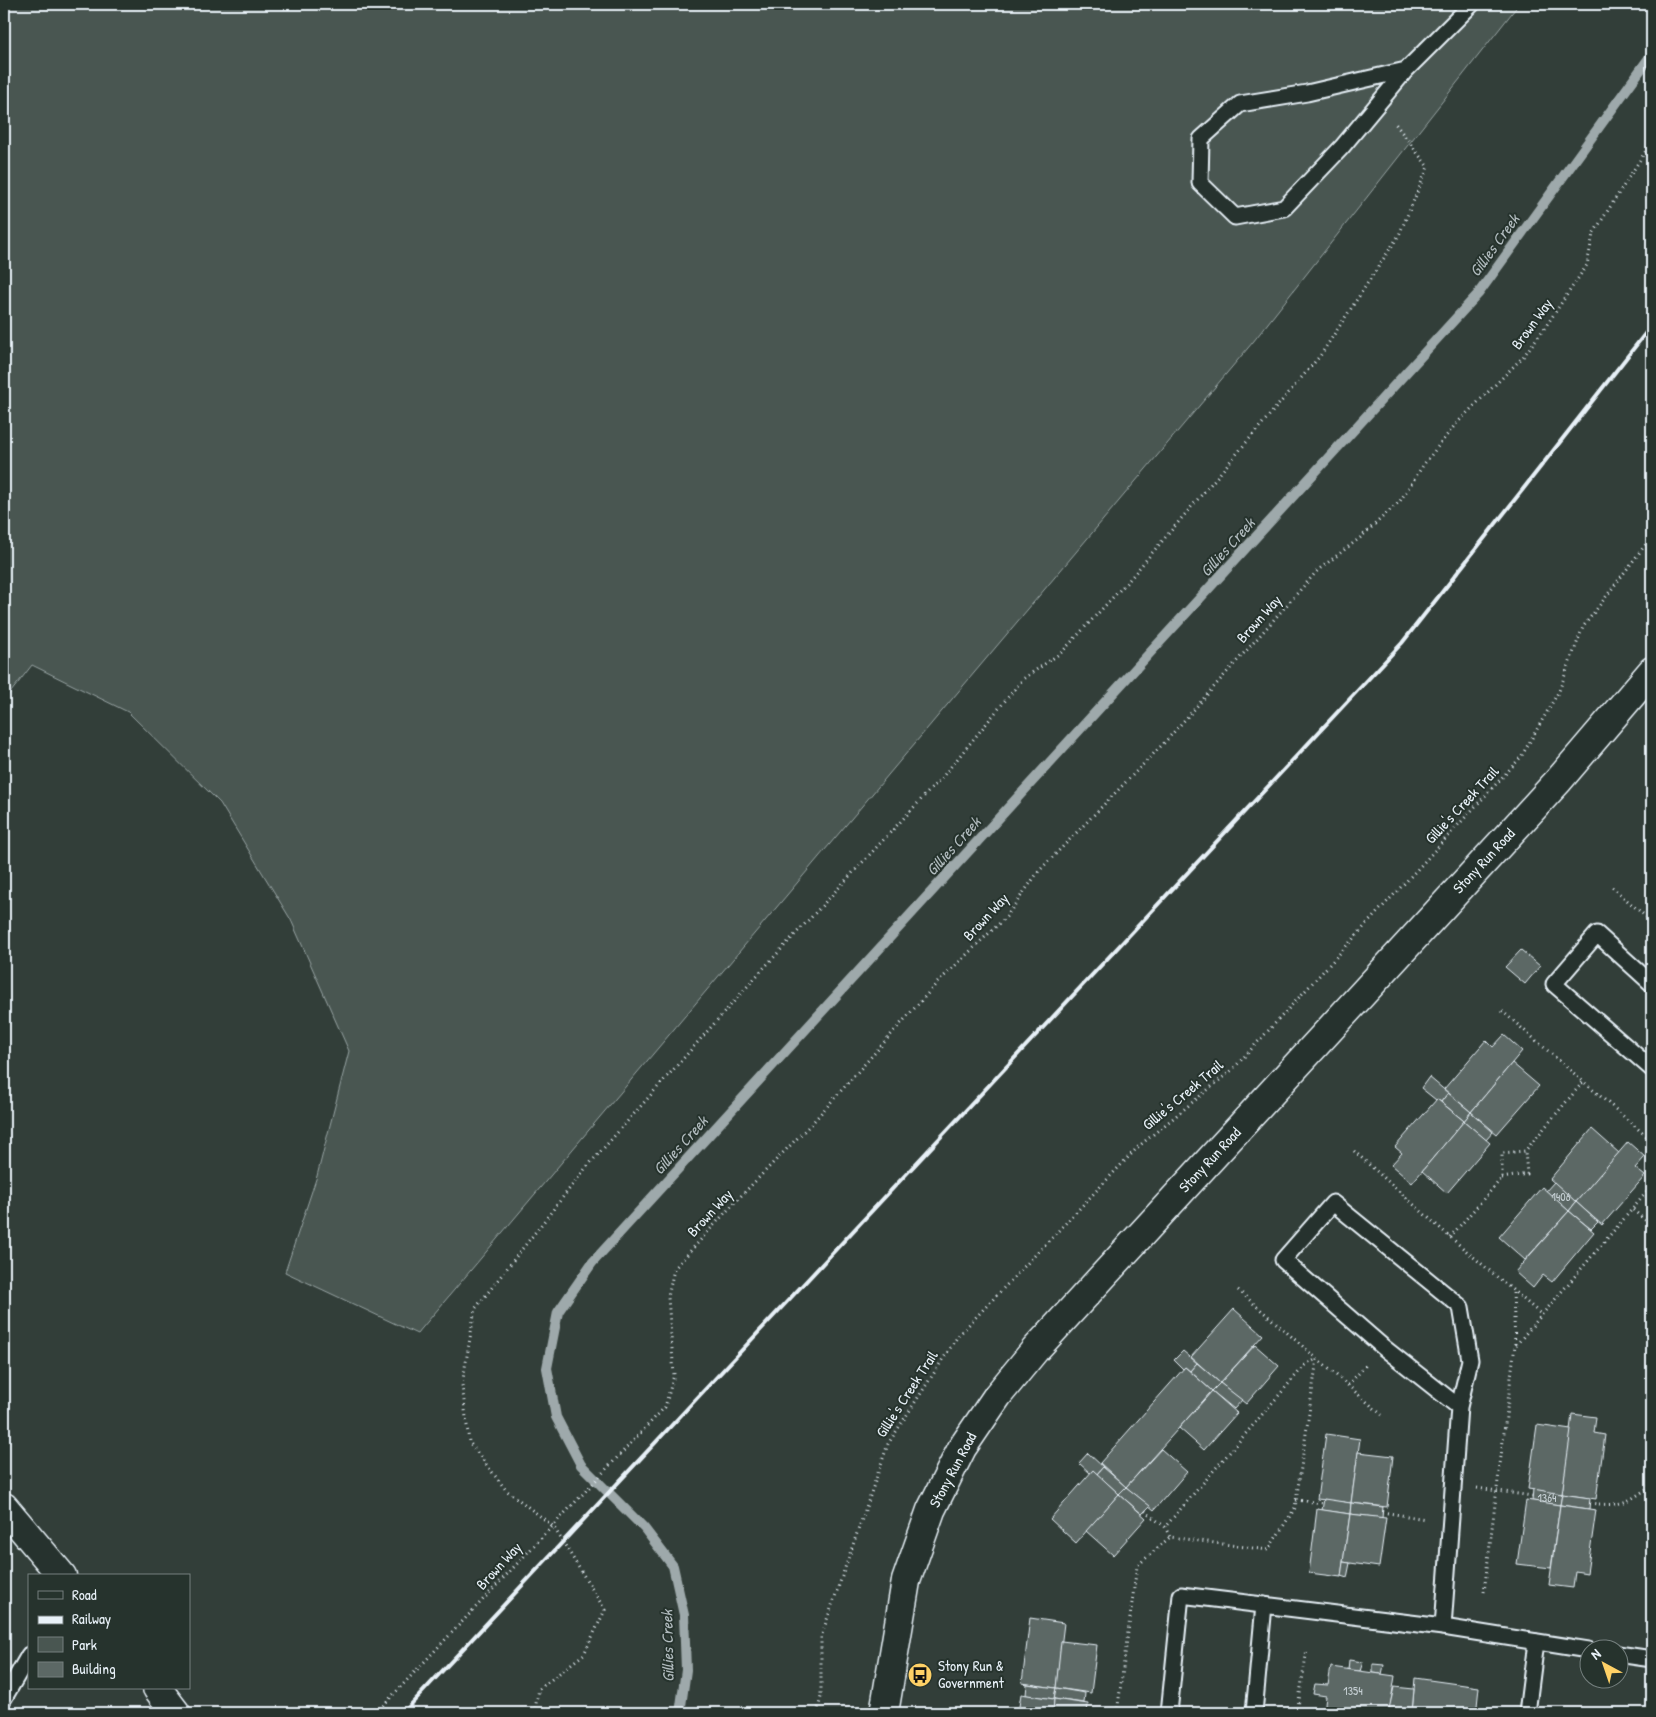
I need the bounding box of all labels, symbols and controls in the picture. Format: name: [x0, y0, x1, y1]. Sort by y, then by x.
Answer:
water label: Gillies Creek: [1464, 208, 1525, 281]
street label: Brown Way: [1506, 294, 1557, 353]
water label: Gillies Creek: [1195, 512, 1260, 581]
street label: Brown Way: [1231, 590, 1286, 647]
street label: Gillie's Creek Trail: [1420, 761, 1503, 848]
water label: Gillies Creek: [921, 811, 986, 880]
street label: Stony Run Road: [1448, 823, 1519, 898]
street label: Brown Way: [958, 888, 1013, 945]
street label: Gillie's Creek Trail: [1138, 1055, 1228, 1135]
water label: Gillies Creek: [648, 1110, 713, 1179]
street label: Stony Run Road: [1174, 1122, 1245, 1197]
street label: Brown Way: [682, 1184, 737, 1241]
house number: 1406: [1551, 1188, 1571, 1205]
street label: Gillie's Creek Trail: [871, 1346, 943, 1441]
street label: Stony Run Road: [924, 1428, 981, 1511]
house number: 1364: [1537, 1489, 1557, 1506]
street label: Brown Way: [471, 1537, 526, 1594]
legend: [28, 1574, 190, 1690]
text: Road: [72, 1584, 97, 1605]
text: Railway: [72, 1608, 111, 1629]
water label: Gillies Creek: [655, 1608, 679, 1682]
text: Park: [72, 1634, 97, 1655]
north arrow: [1578, 1640, 1628, 1690]
text: N: [1586, 1644, 1605, 1663]
place label: Stony Run & Government: [938, 1655, 1005, 1693]
text: Building: [72, 1658, 116, 1679]
bus stop icon: Stony Run & Government: [907, 1662, 933, 1688]
house number: 1354: [1343, 1682, 1363, 1699]

